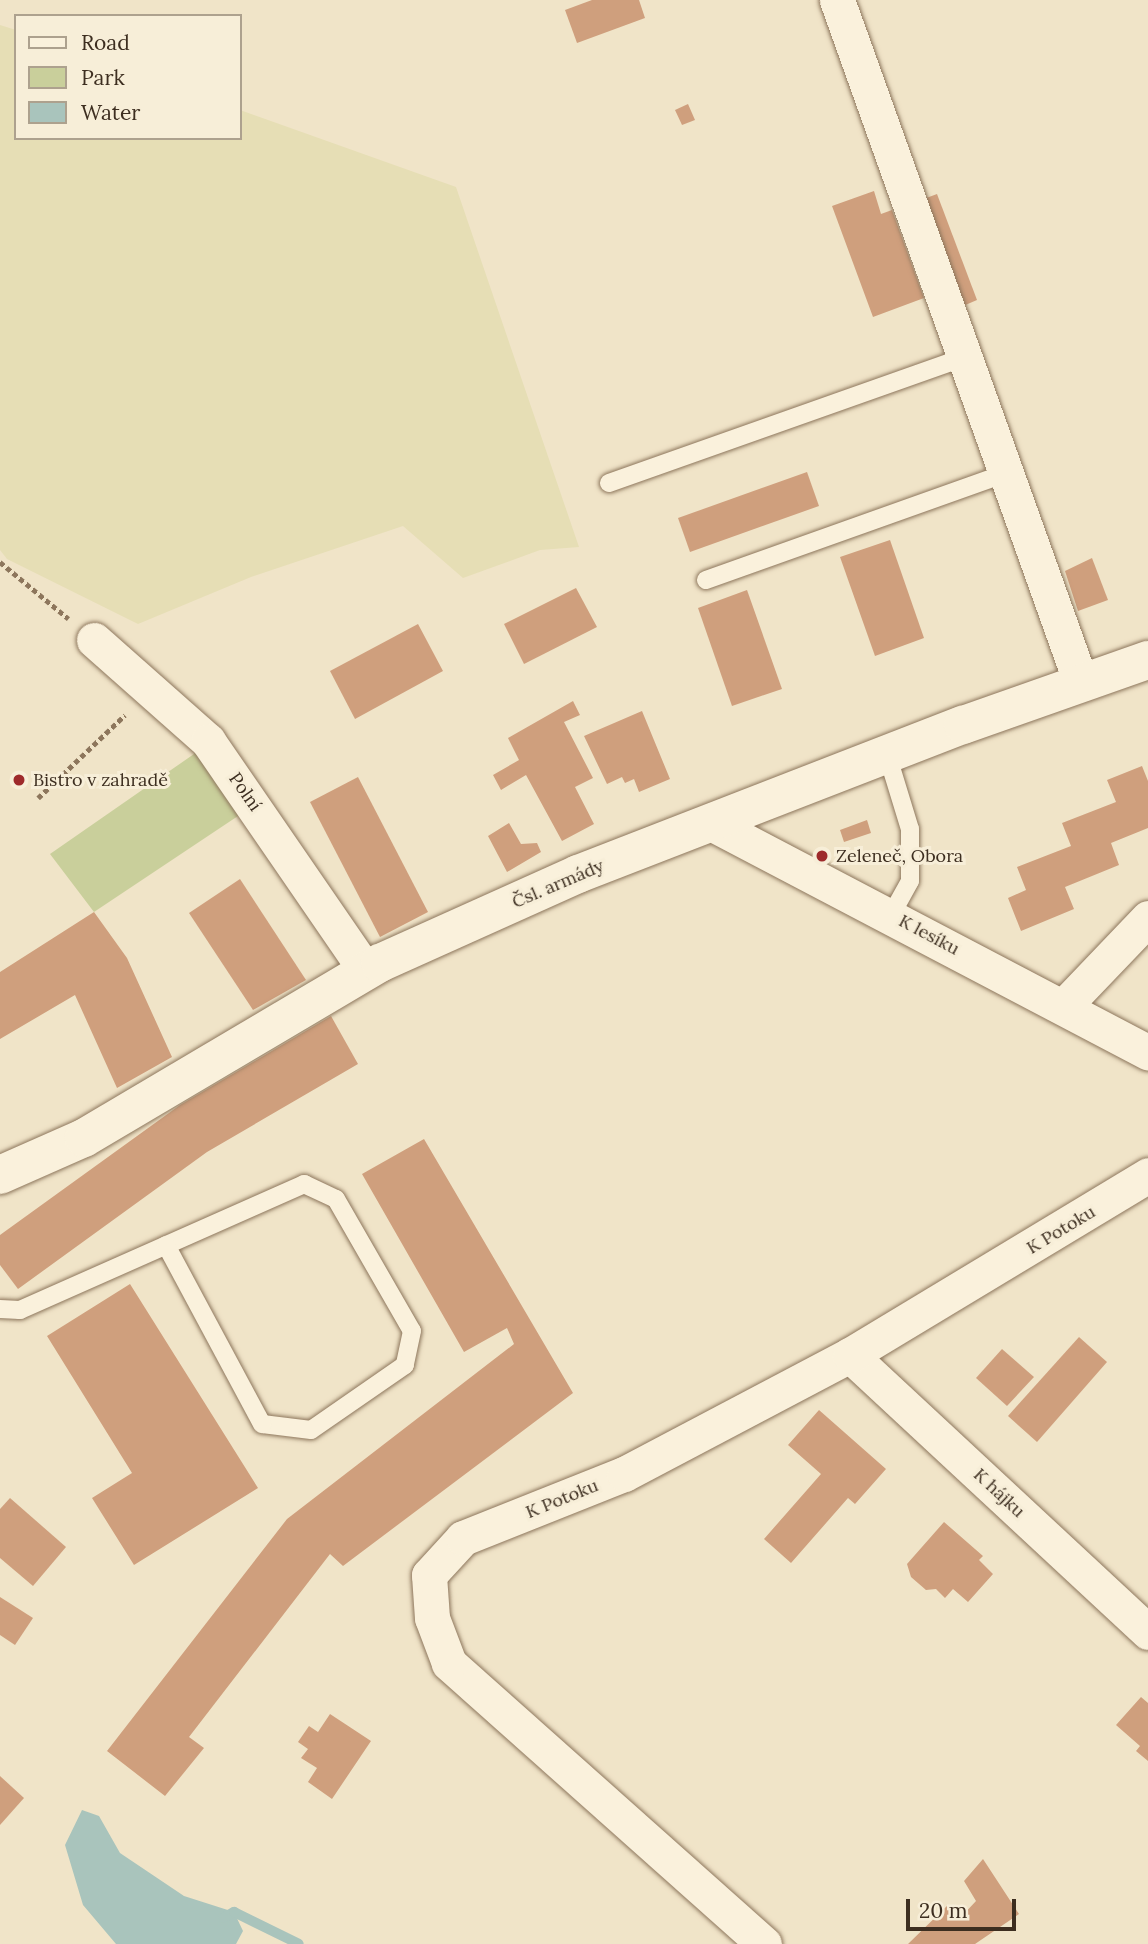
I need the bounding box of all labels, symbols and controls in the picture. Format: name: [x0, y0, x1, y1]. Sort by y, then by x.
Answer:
legend: [14, 14, 242, 140]
text: Road: [81, 29, 130, 56]
text: Park: [81, 64, 125, 91]
text: Water: [81, 99, 140, 126]
place label: Bistro v zahradě: [33, 769, 168, 791]
street label: Polní: [224, 769, 266, 815]
marker: Bistro v zahradě: [11, 772, 27, 788]
place label: Zeleneč, Obora: [836, 845, 963, 867]
marker: Zeleneč, Obora: [814, 848, 830, 864]
street label: Čsl. armády: [509, 855, 607, 913]
street label: K lesíku: [895, 910, 963, 960]
street label: K Potoku: [1023, 1201, 1099, 1259]
street label: K hájku: [969, 1464, 1029, 1522]
street label: K Potoku: [523, 1475, 601, 1523]
scale bar: [910, 1884, 1020, 1928]
text: 20 m: [919, 1897, 968, 1924]

